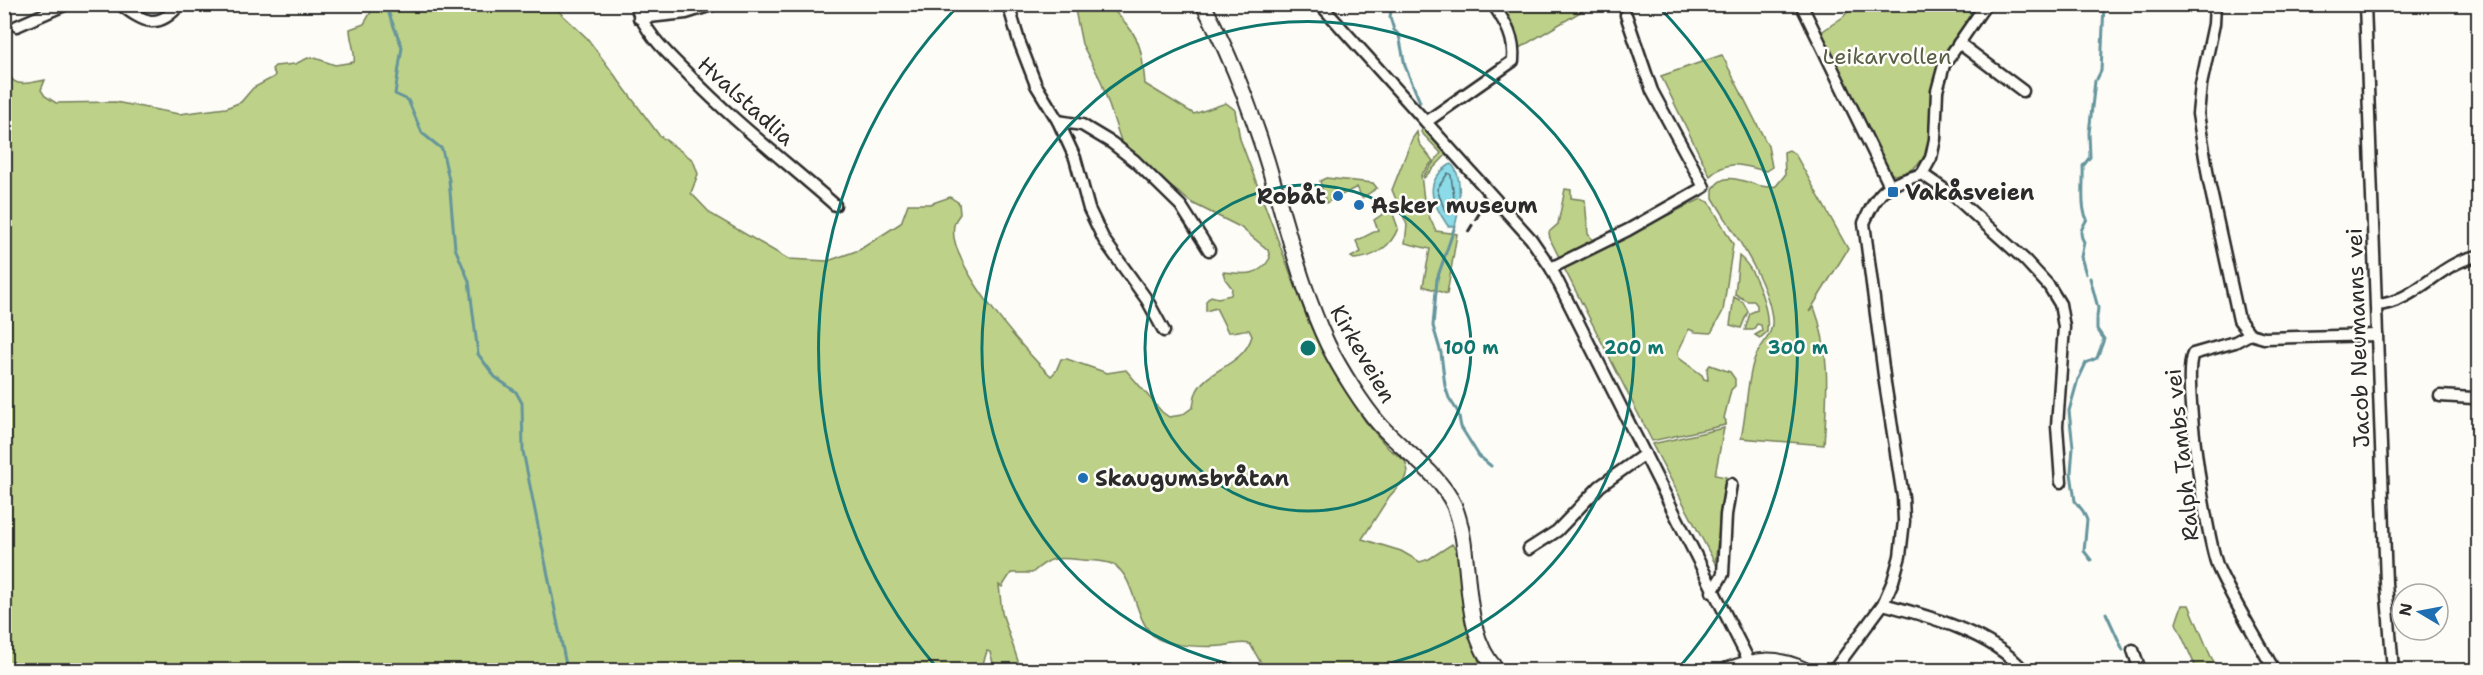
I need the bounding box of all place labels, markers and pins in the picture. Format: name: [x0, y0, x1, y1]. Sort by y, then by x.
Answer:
place label: Vakåsveien: [1905, 178, 2035, 207]
place label: Robåt: [1257, 182, 1326, 211]
marker: Vakåsveien: [1886, 185, 1900, 199]
marker: Robåt: [1331, 189, 1345, 203]
place label: Asker museum: [1371, 191, 1537, 220]
marker: Asker museum: [1352, 198, 1366, 212]
centre of rings: [1298, 338, 1318, 358]
place label: Skaugumsbråtan: [1095, 464, 1289, 493]
marker: Skaugumsbråtan: [1076, 471, 1090, 485]

